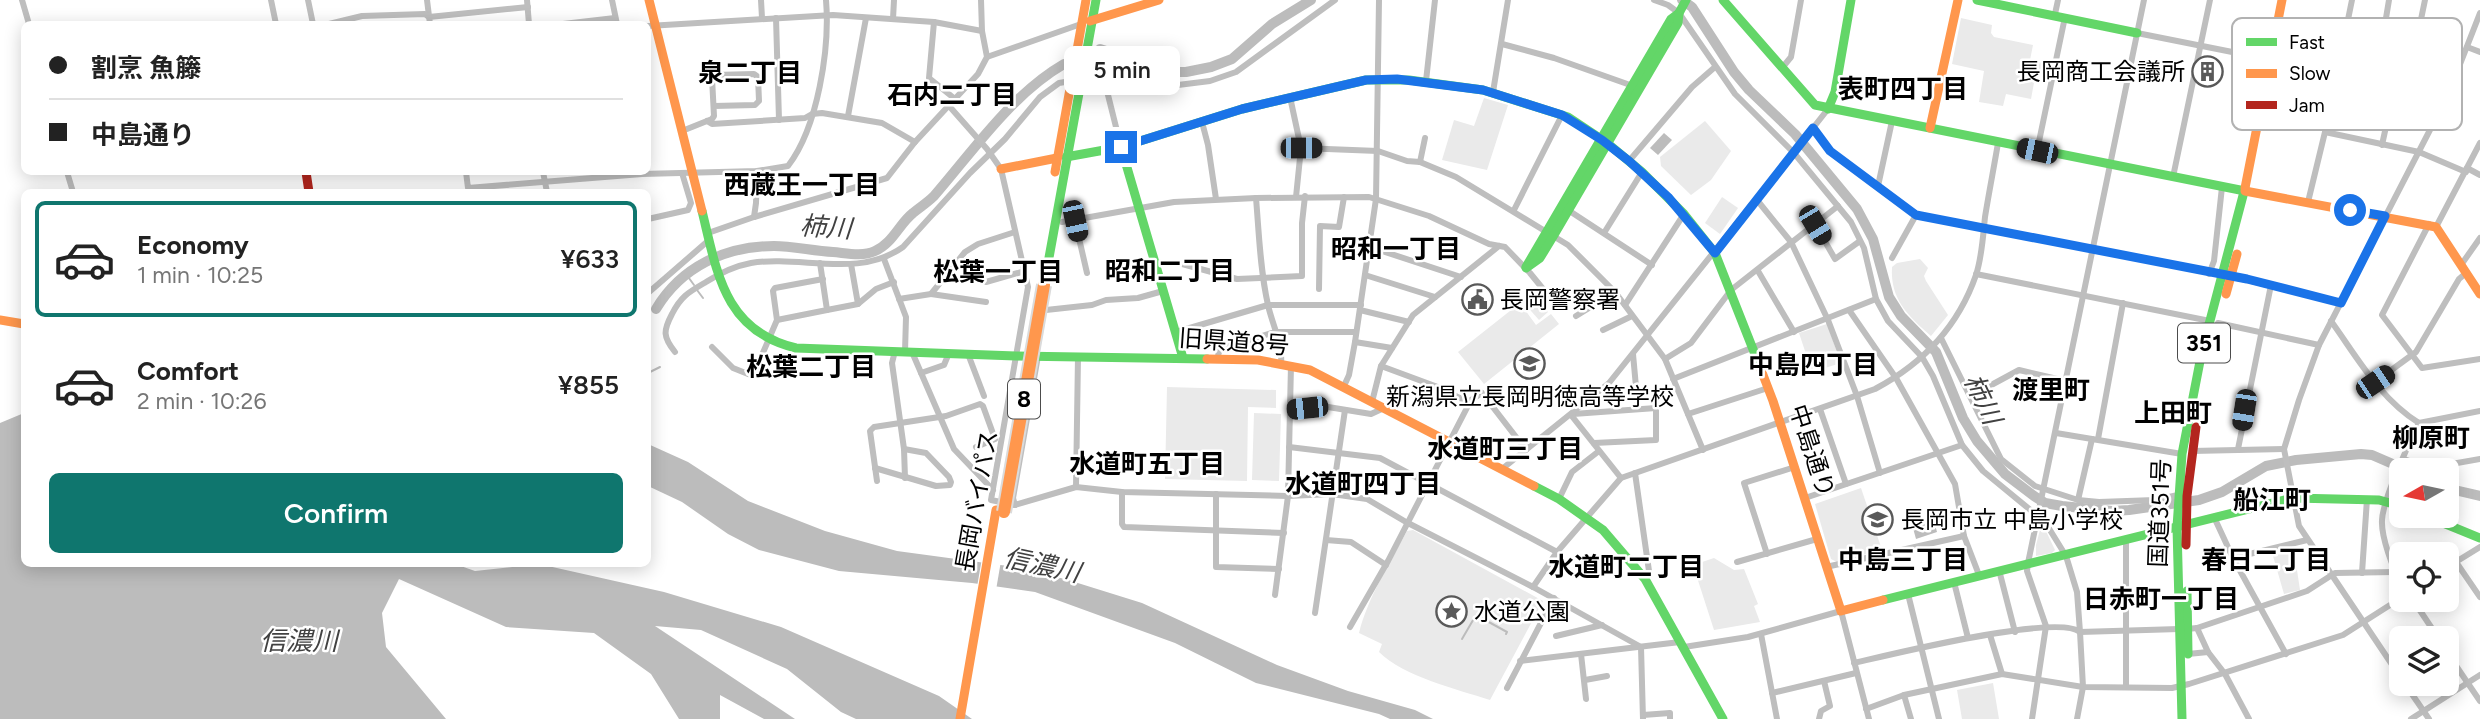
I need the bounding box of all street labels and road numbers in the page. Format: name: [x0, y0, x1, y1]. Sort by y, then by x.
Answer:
street label: 旧県道8号: [1178, 323, 1290, 360]
road number: 351: [2178, 324, 2230, 362]
road number: 8: [1008, 380, 1040, 418]
street label: 中島通り: [1784, 401, 1841, 501]
street label: 長岡バイパス: [950, 428, 1003, 574]
street label: 国道351号: [2143, 458, 2176, 568]

